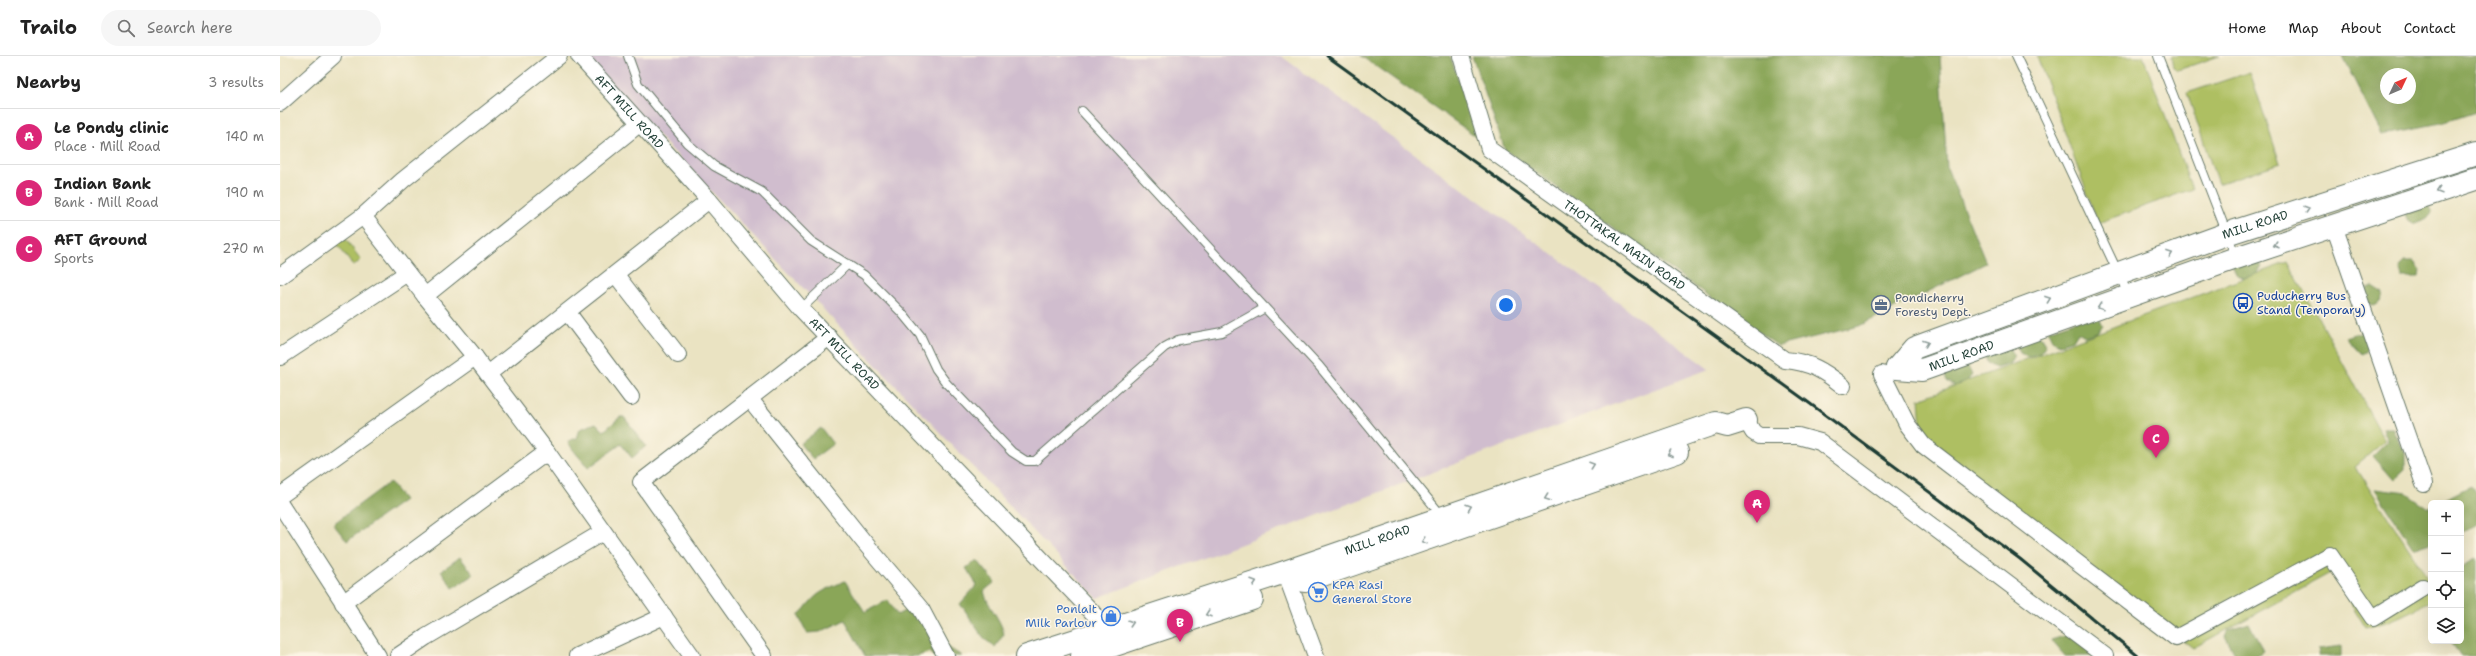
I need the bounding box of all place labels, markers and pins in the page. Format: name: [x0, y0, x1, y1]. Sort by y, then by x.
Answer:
place label: Puducherry Bus Stand (Temporary): [2257, 288, 2366, 318]
place label: Pondicherry Foresty Dept.: [1895, 290, 1971, 320]
bus stop icon: Puducherry Bus Stand (Temporary): [2232, 292, 2254, 314]
office icon: Pondicherry Foresty Dept.: [1870, 294, 1892, 316]
pin: C: [2143, 425, 2169, 458]
pin: A: [1744, 490, 1770, 523]
place label: KPA Rasi General Store: [1332, 577, 1412, 607]
supermarket icon: KPA Rasi General Store: [1307, 581, 1329, 603]
place label: Ponlait Milk Parlour: [1025, 601, 1097, 631]
shop icon: Ponlait Milk Parlour: [1100, 605, 1122, 627]
pin: B: [1167, 609, 1193, 642]

